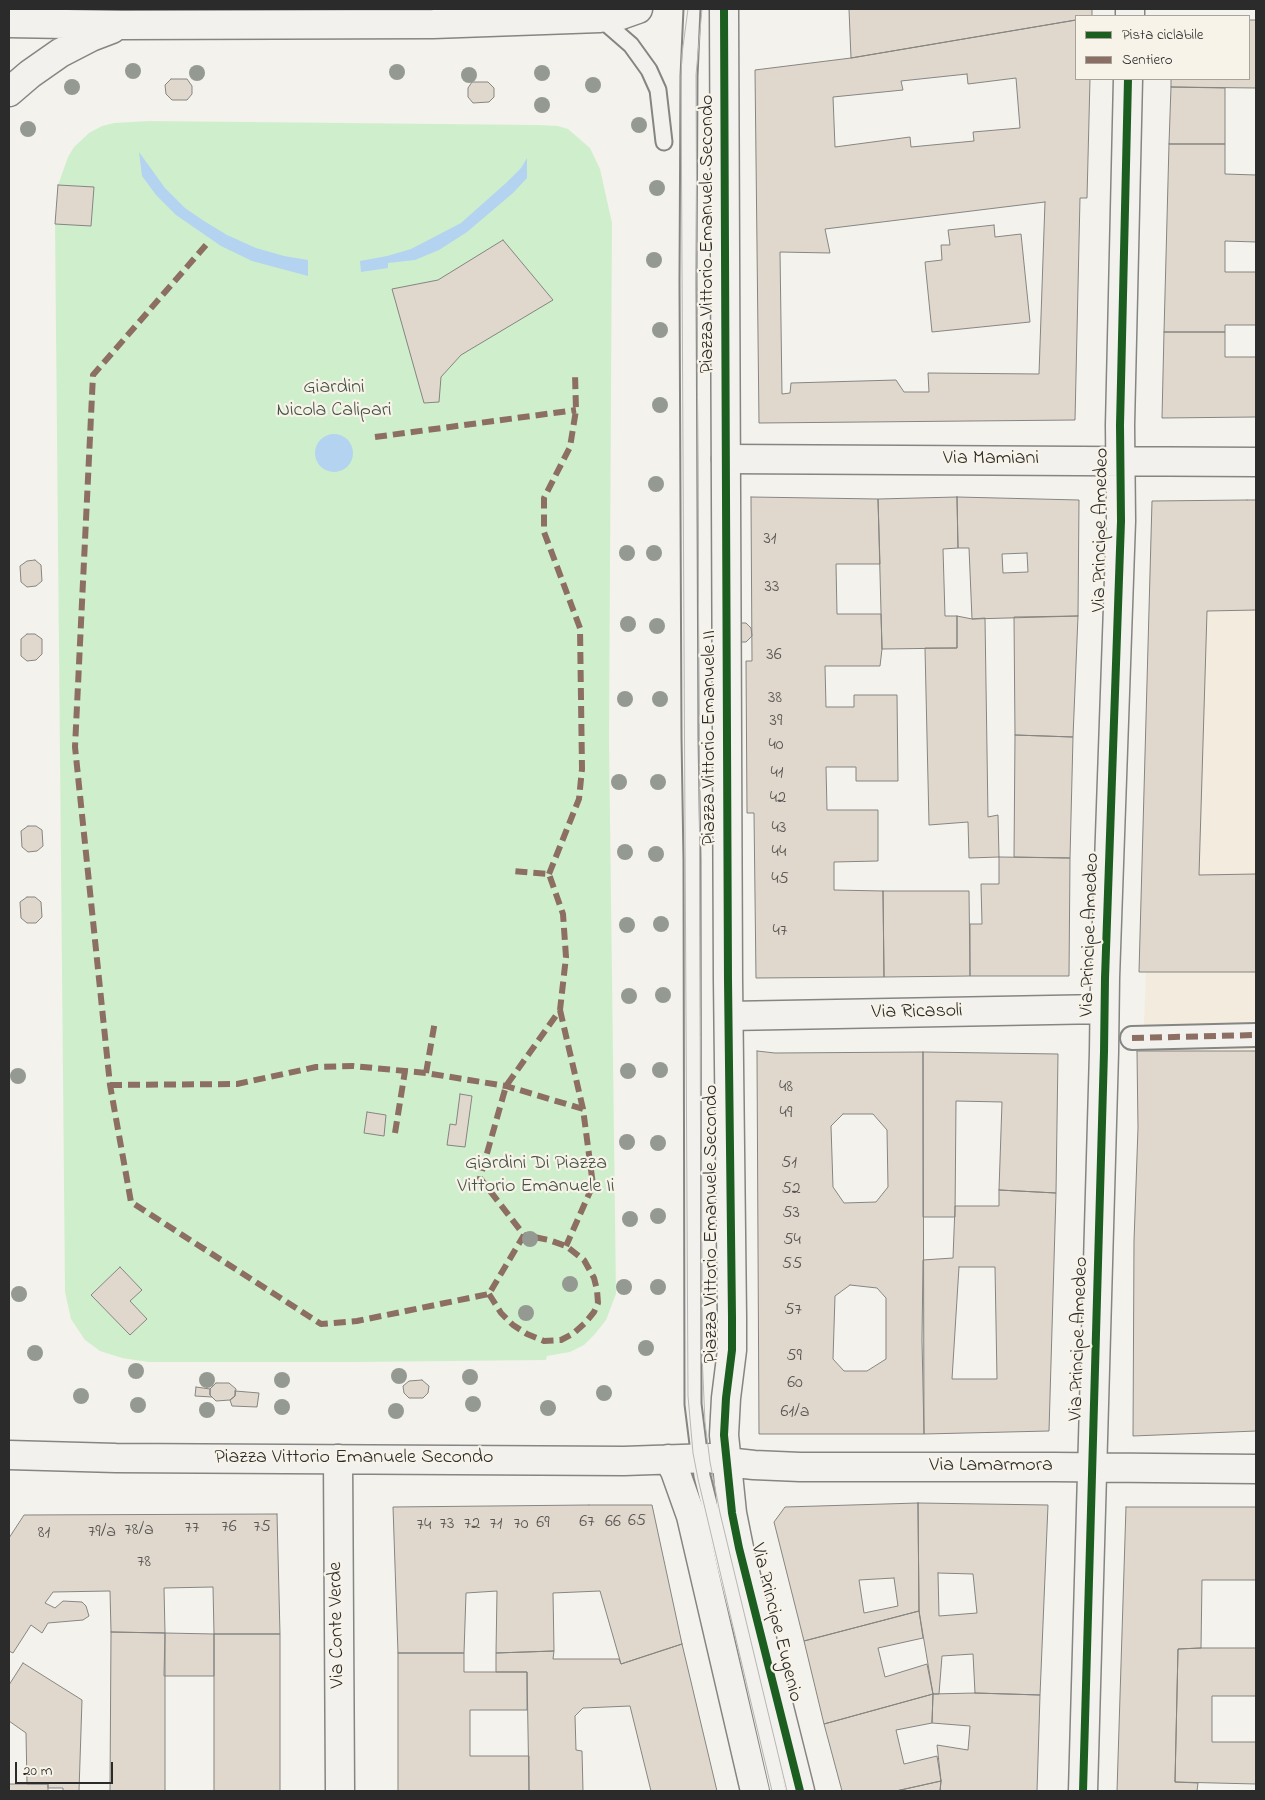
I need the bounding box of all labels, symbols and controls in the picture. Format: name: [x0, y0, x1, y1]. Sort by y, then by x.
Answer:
legend: [1075, 15, 1250, 80]
text: Pista ciclabile: [1122, 24, 1204, 46]
text: Sentiero: [1122, 49, 1173, 71]
street label: Piazza Vittorio Emanuele Secondo: [697, 95, 721, 373]
park label: Giardini Nicola Calipari: [276, 377, 392, 424]
street label: Via Mamiani: [943, 448, 1039, 472]
street label: Via Principe Amedeo: [1089, 448, 1115, 612]
house number: 31: [763, 529, 777, 551]
house number: 33: [765, 577, 779, 599]
street label: Piazza Vittorio Emanuele II: [699, 630, 723, 846]
house number: 36: [766, 645, 782, 667]
house number: 38: [768, 688, 782, 710]
house number: 39: [770, 711, 782, 733]
house number: 40: [768, 735, 784, 757]
house number: 41: [770, 763, 784, 785]
house number: 42: [770, 788, 786, 810]
house number: 43: [772, 818, 786, 840]
house number: 44: [772, 842, 786, 864]
street label: Via Principe Amedeo: [1076, 852, 1106, 1018]
house number: 45: [771, 869, 789, 891]
house number: 47: [773, 921, 787, 943]
street label: Via Ricasoli: [871, 1000, 963, 1026]
house number: 48: [779, 1077, 793, 1099]
street label: Piazza Vittorio Emanuele Secondo: [701, 1085, 725, 1363]
house number: 49: [780, 1103, 792, 1125]
park label: Giardini Di Piazza Vittorio Emanuele Ii: [457, 1153, 615, 1200]
house number: 51: [781, 1153, 797, 1175]
house number: 52: [781, 1179, 801, 1201]
house number: 53: [782, 1203, 800, 1225]
house number: 54: [783, 1230, 801, 1252]
house number: 55: [782, 1254, 802, 1276]
street label: Via Principe Amedeo: [1065, 1256, 1095, 1422]
house number: 57: [784, 1300, 802, 1322]
house number: 59: [786, 1346, 802, 1368]
house number: 60: [787, 1373, 803, 1395]
house number: 61/a: [781, 1402, 809, 1424]
street label: Piazza Vittorio Emanuele Secondo: [215, 1447, 493, 1471]
street label: Via Lamarmora: [929, 1455, 1053, 1479]
house number: 65: [628, 1511, 646, 1533]
house number: 67: [579, 1512, 595, 1534]
house number: 66: [605, 1512, 621, 1534]
house number: 69: [536, 1513, 550, 1535]
house number: 73: [440, 1514, 454, 1536]
house number: 72: [464, 1514, 480, 1536]
house number: 71: [489, 1514, 503, 1536]
house number: 70: [513, 1514, 529, 1536]
house number: 74: [417, 1515, 431, 1537]
house number: 76: [221, 1517, 237, 1539]
house number: 75: [253, 1517, 271, 1539]
house number: 77: [185, 1518, 199, 1540]
house number: 78/a: [124, 1520, 154, 1542]
house number: 79/a: [88, 1522, 116, 1544]
house number: 81: [38, 1523, 50, 1545]
street label: Via Principe Eugenio: [744, 1541, 806, 1705]
house number: 78: [137, 1552, 151, 1574]
street label: Via Conte Verde: [325, 1562, 351, 1688]
scale bar: [18, 1752, 115, 1784]
text: 20 m: [23, 1760, 52, 1782]

